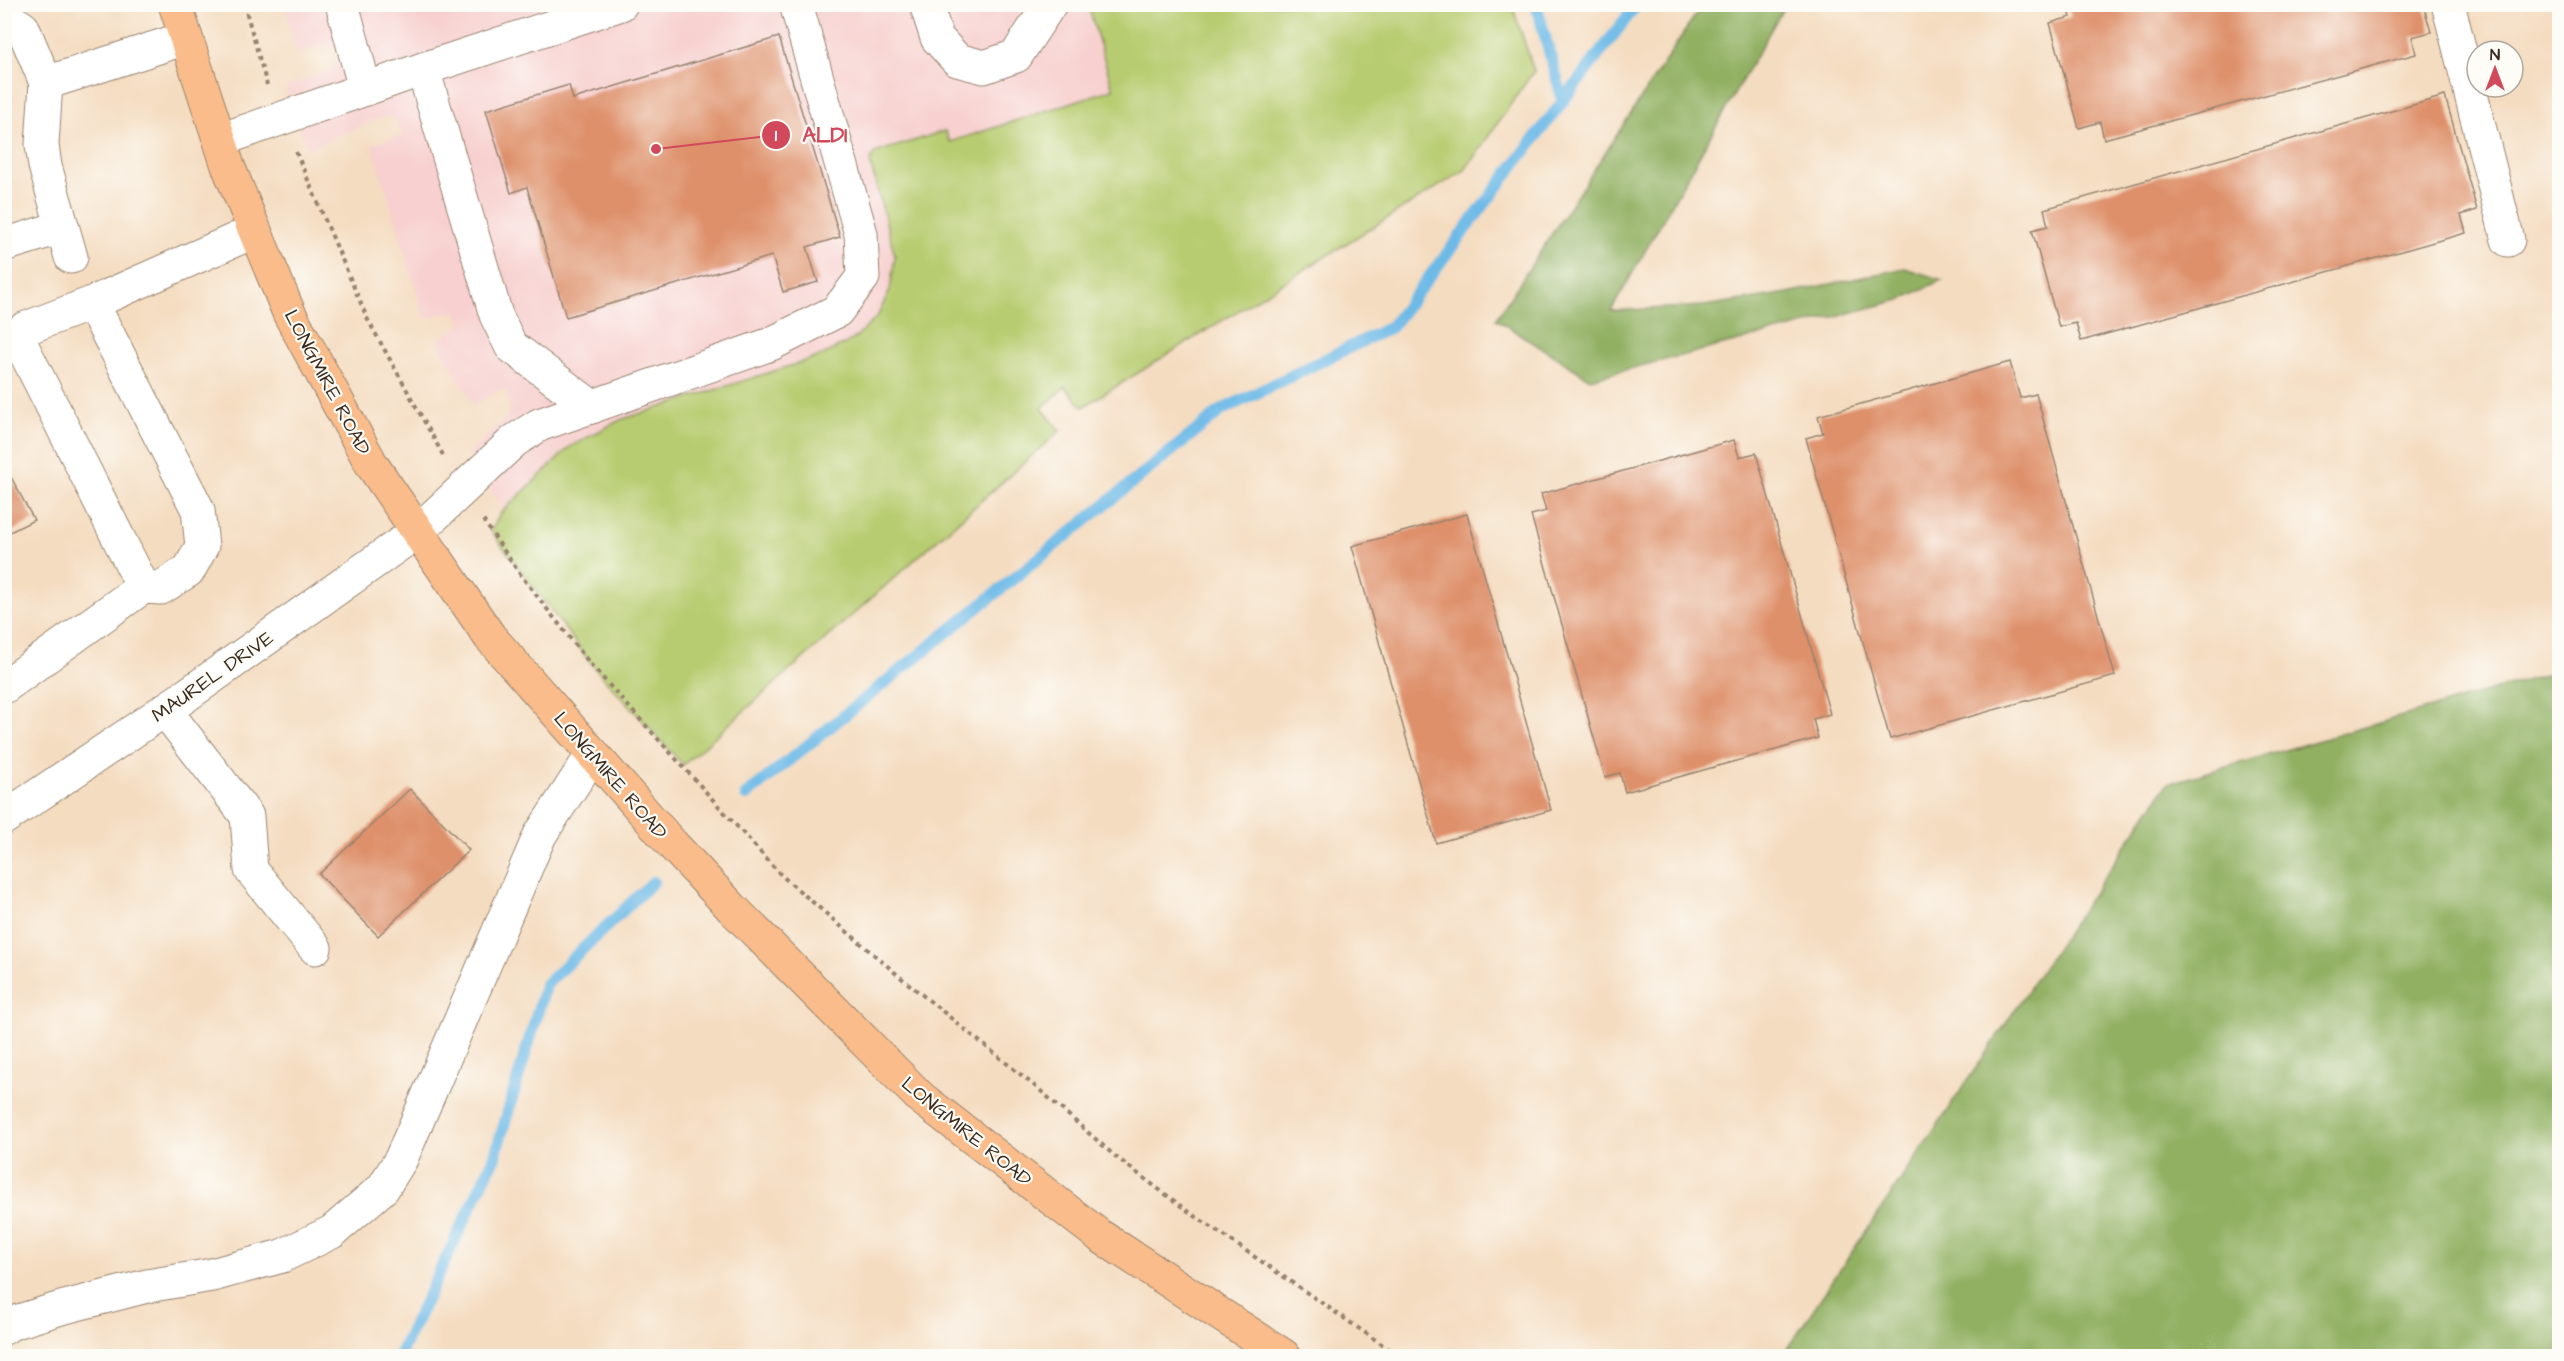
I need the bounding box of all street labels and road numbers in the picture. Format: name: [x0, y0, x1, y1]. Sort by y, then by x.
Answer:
street label: LONGMIRE ROAD: [277, 305, 377, 460]
street label: MAUREL DRIVE: [146, 624, 279, 729]
street label: LONGMIRE ROAD: [547, 706, 674, 846]
street label: LONGMIRE ROAD: [895, 1070, 1038, 1193]

